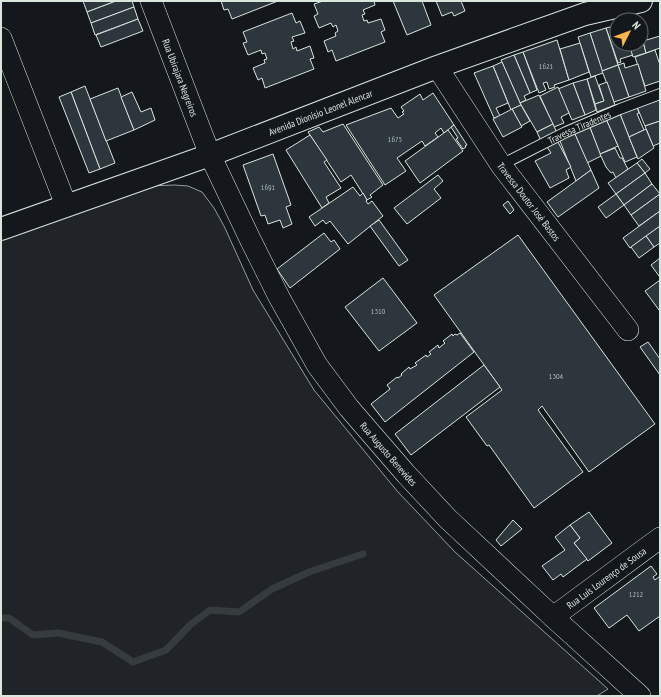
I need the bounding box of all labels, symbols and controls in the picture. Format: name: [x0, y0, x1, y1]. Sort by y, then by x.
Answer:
north arrow: [609, 12, 649, 52]
text: N: [629, 18, 644, 32]
street label: Rua Ubirajara Negreiros: [160, 37, 201, 119]
house number: 1621: [539, 61, 554, 71]
street label: Avenida Dionísio Leonel Alencar: [266, 86, 374, 138]
street label: Travessa Tiradentes: [546, 107, 613, 147]
house number: 1675: [388, 134, 402, 144]
street label: Travessa Doutor José Bastos: [494, 160, 564, 244]
house number: 1691: [261, 182, 276, 192]
house number: 1310: [371, 306, 386, 316]
house number: 1304: [549, 371, 564, 381]
street label: Rua Augusto Benevides: [357, 419, 421, 489]
street label: Rua Luís Lourenço de Sousa: [564, 544, 648, 611]
house number: 1212: [629, 589, 644, 599]

